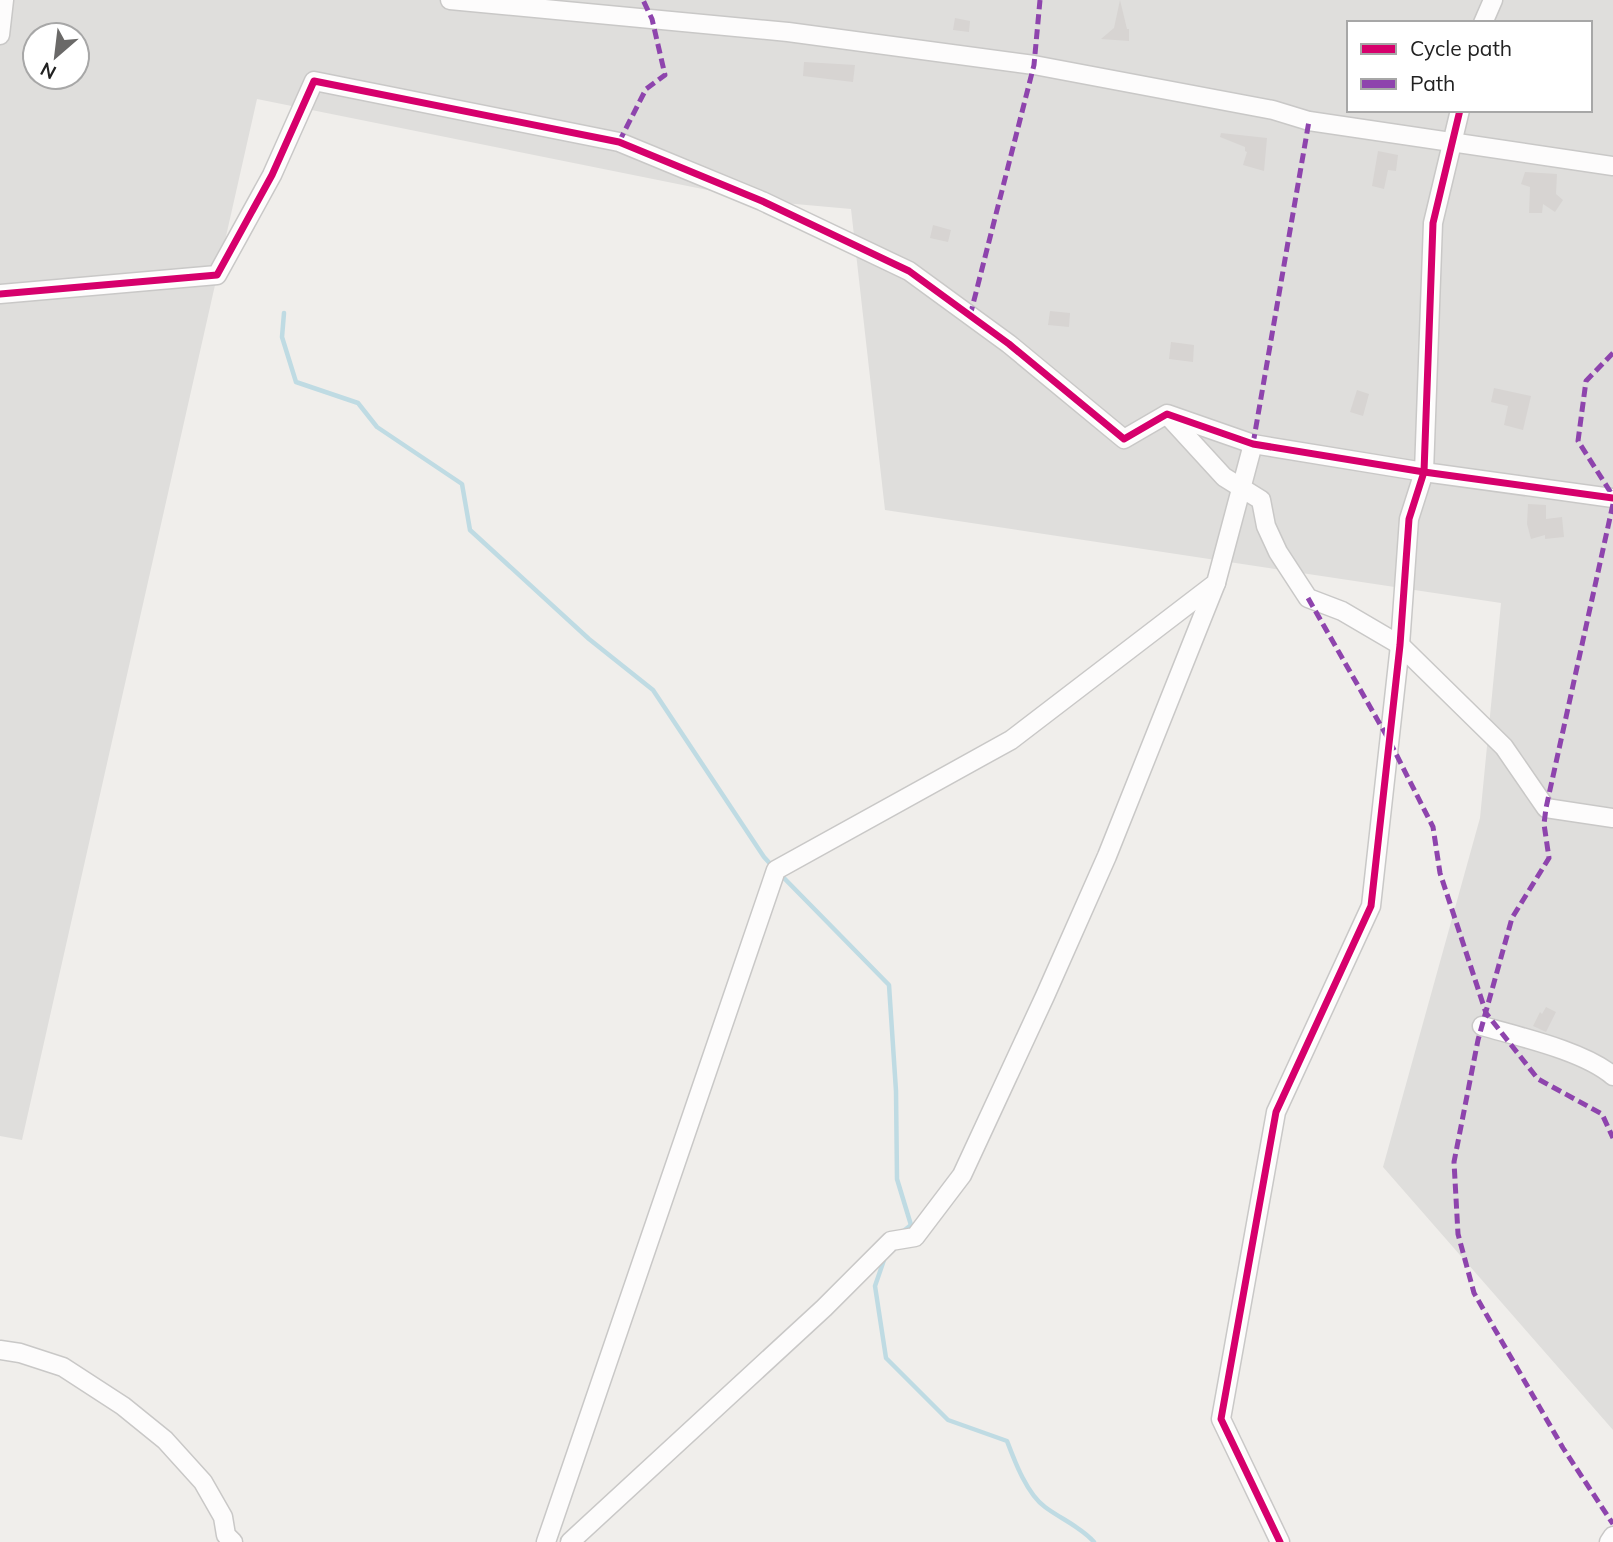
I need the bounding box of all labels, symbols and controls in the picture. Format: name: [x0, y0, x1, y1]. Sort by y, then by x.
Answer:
north arrow: [21, 21, 91, 91]
legend: [1347, 21, 1592, 112]
text: Cycle path: [1410, 35, 1512, 61]
text: N: [36, 57, 60, 85]
text: Path: [1410, 70, 1455, 96]

